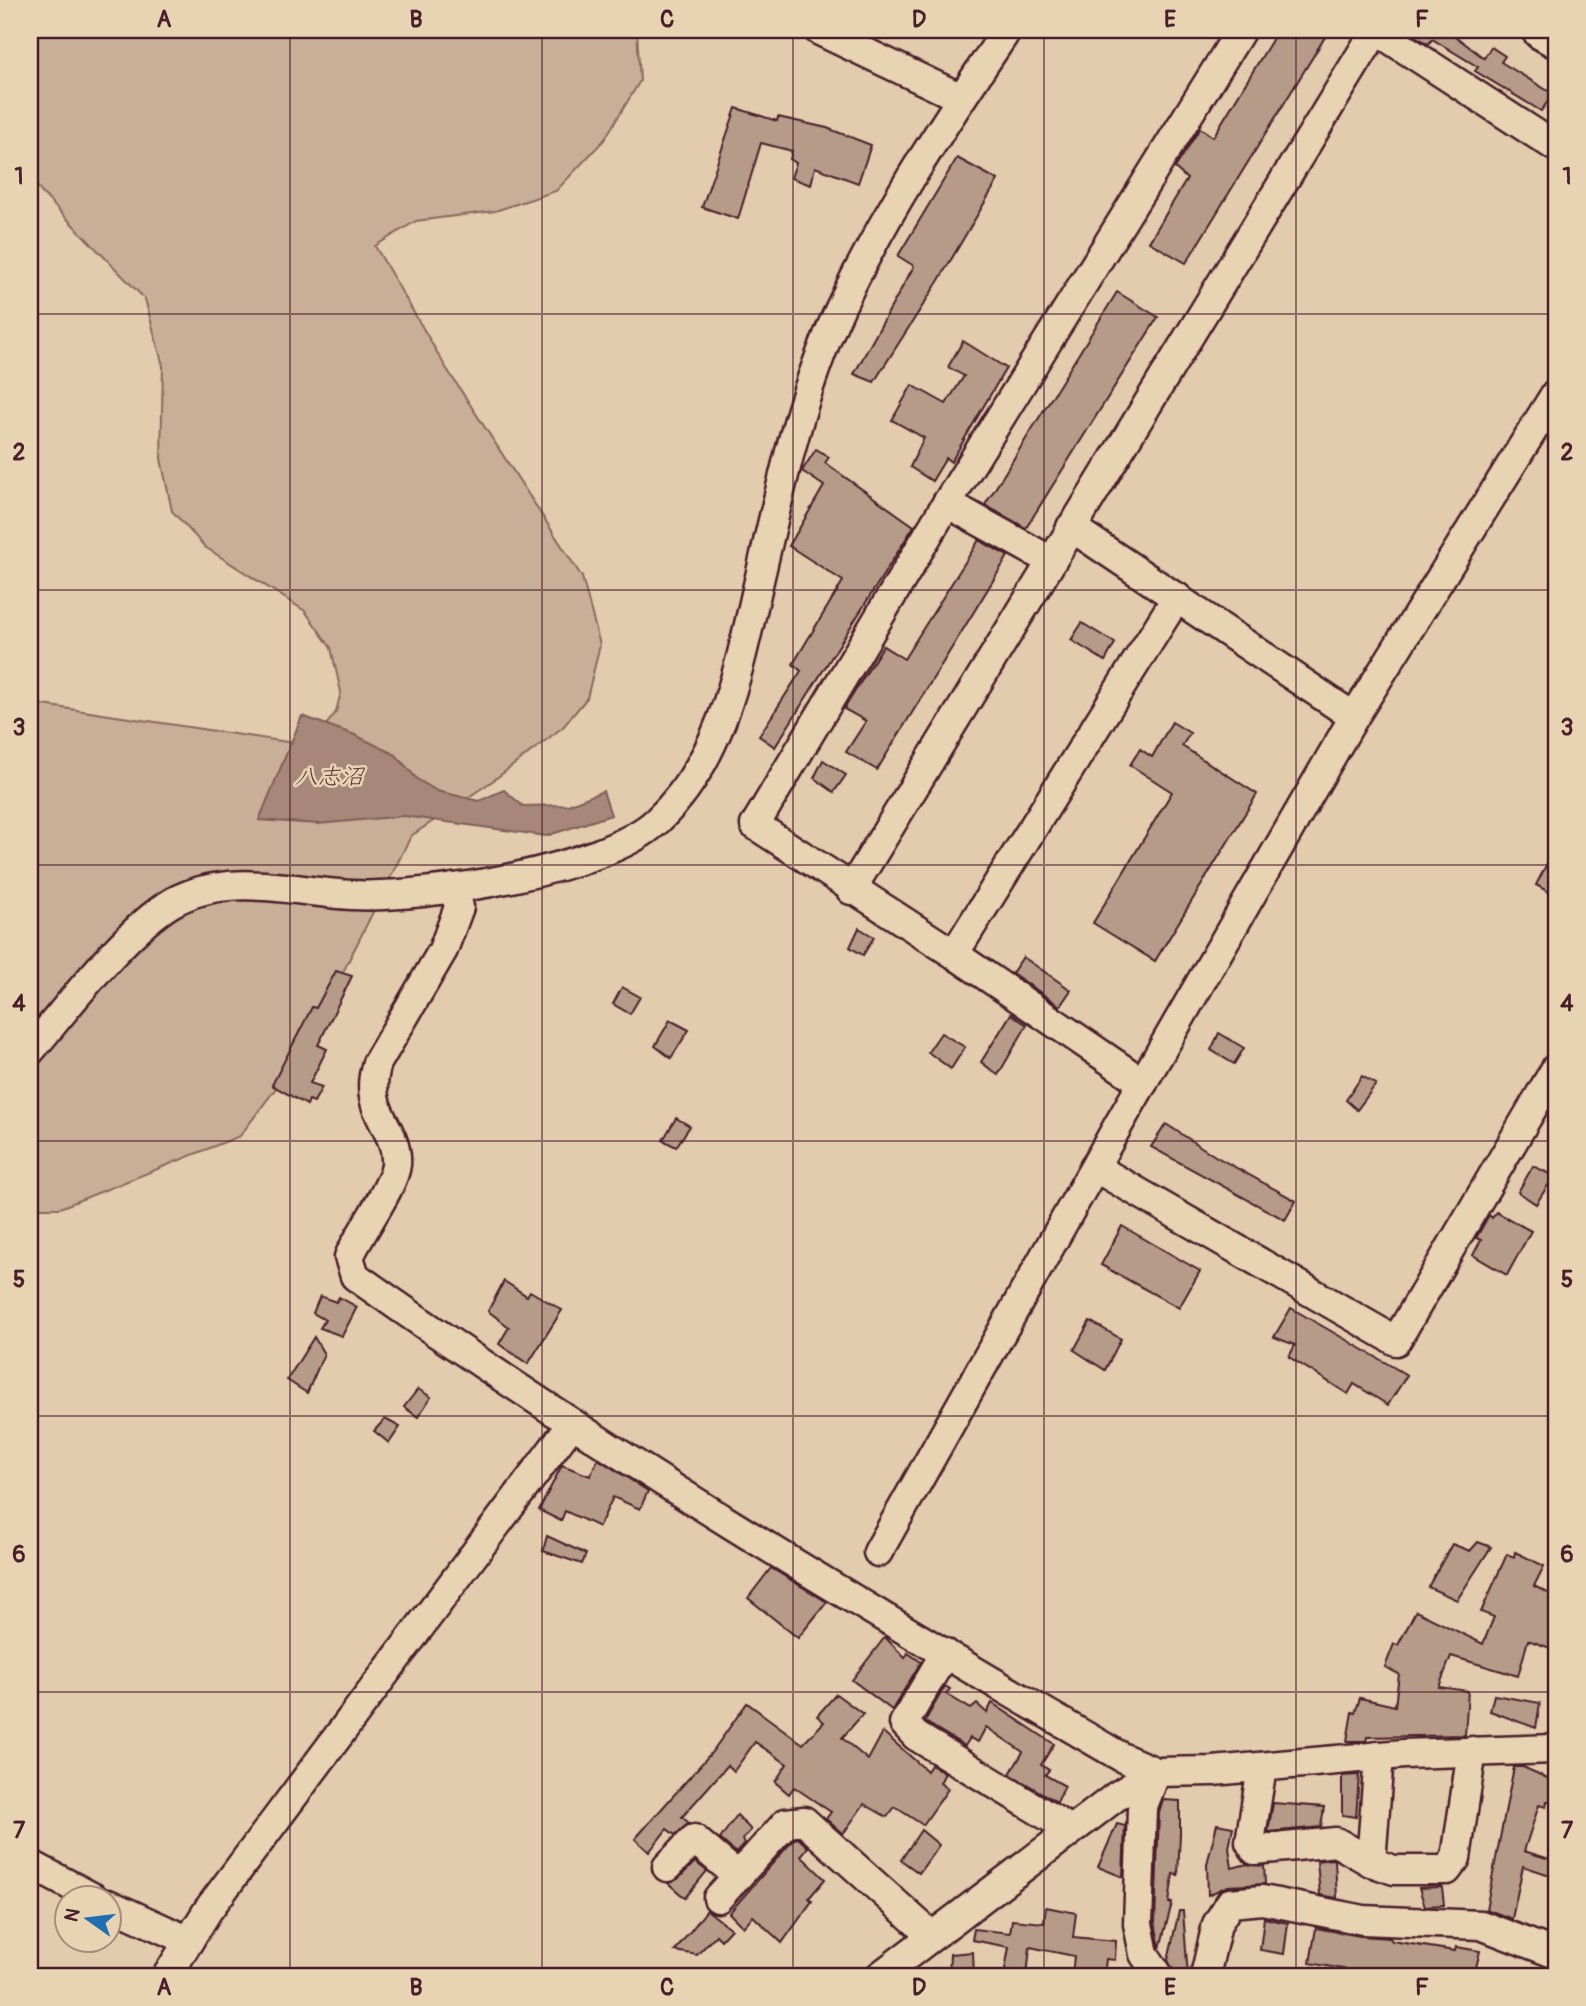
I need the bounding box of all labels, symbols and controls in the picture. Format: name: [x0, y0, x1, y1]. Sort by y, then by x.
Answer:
text: A: [157, 5, 172, 34]
text: B: [409, 5, 423, 34]
text: C: [660, 5, 674, 34]
text: D: [912, 5, 926, 34]
text: E: [1164, 5, 1176, 34]
text: F: [1415, 5, 1429, 34]
text: 1: [15, 162, 24, 191]
text: 1: [1563, 162, 1572, 191]
text: 2: [13, 438, 26, 467]
text: 2: [1561, 438, 1574, 467]
text: 3: [13, 713, 25, 742]
text: 3: [1561, 713, 1573, 742]
water label: 八志沼: [295, 762, 366, 791]
text: 4: [12, 989, 26, 1018]
text: 4: [1560, 989, 1574, 1018]
text: 5: [13, 1265, 25, 1294]
text: 5: [1561, 1265, 1573, 1294]
text: 6: [12, 1540, 26, 1569]
text: 6: [1560, 1540, 1574, 1569]
text: 7: [13, 1816, 26, 1845]
text: 7: [1561, 1816, 1574, 1845]
north arrow: [52, 1884, 122, 1954]
text: N: [59, 1906, 86, 1924]
text: A: [157, 1973, 172, 2002]
text: B: [409, 1973, 423, 2002]
text: C: [660, 1973, 674, 2002]
text: D: [912, 1973, 926, 2002]
text: E: [1164, 1973, 1176, 2002]
text: F: [1415, 1973, 1429, 2002]

